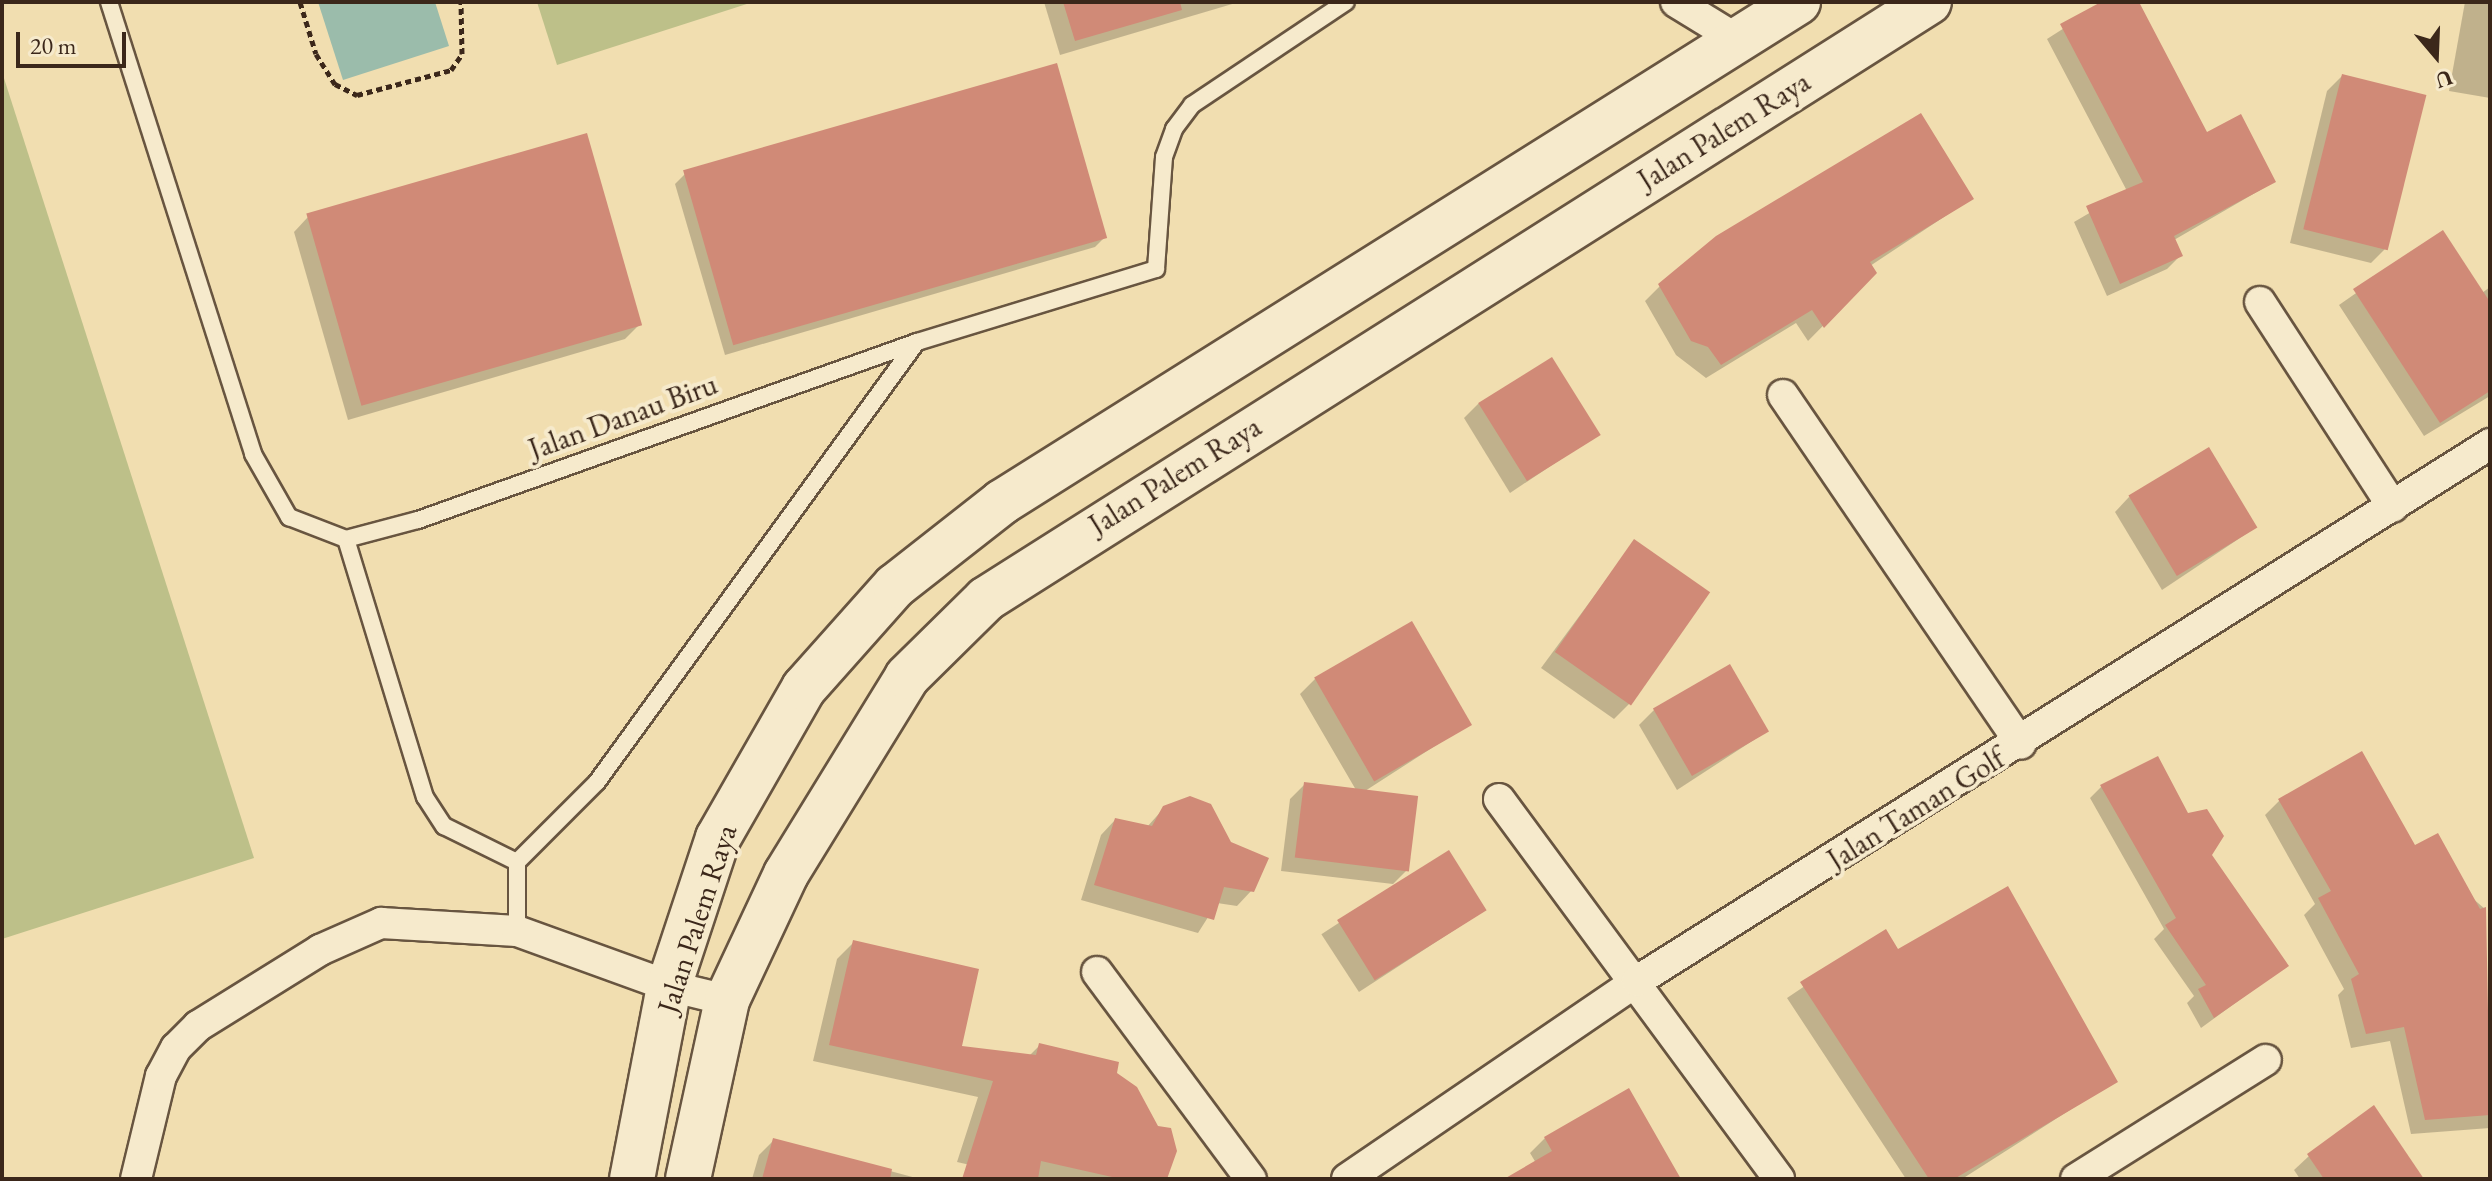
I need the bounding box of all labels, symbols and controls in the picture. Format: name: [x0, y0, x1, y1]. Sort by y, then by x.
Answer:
scale bar: [20, 16, 130, 66]
north arrow: [2396, 16, 2476, 96]
text: 20 m: [30, 30, 77, 61]
text: U: [2432, 63, 2456, 96]
street label: Jalan Palem Raya: [1631, 64, 1817, 198]
street label: Jalan Danau Biru: [524, 366, 722, 468]
street label: Jalan Palem Raya: [1082, 409, 1268, 543]
street label: Jalan Taman Golf: [1821, 740, 2011, 878]
street label: Jalan Palem Raya: [650, 820, 744, 1018]

